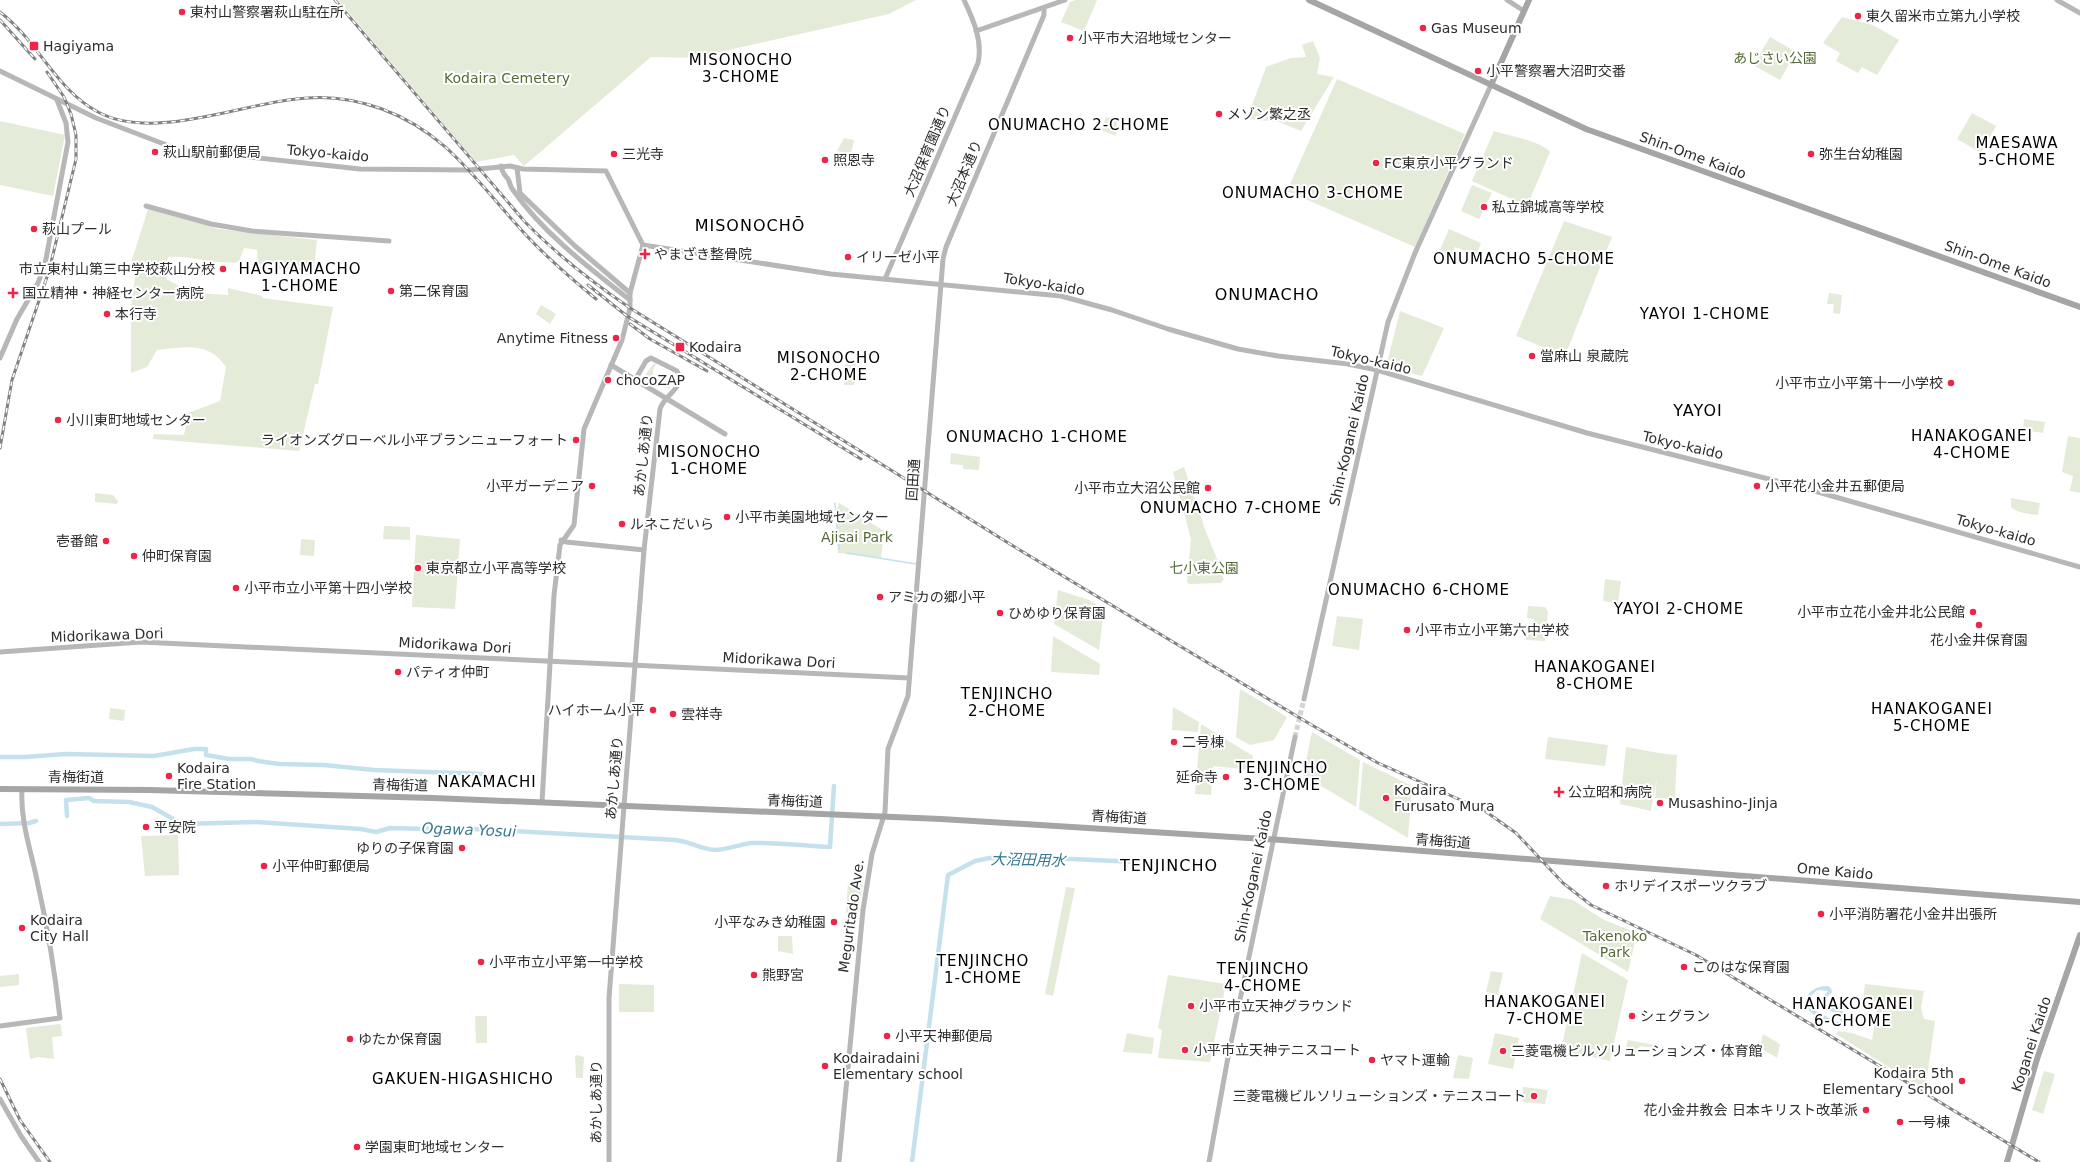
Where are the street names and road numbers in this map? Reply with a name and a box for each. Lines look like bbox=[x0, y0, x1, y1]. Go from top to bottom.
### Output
street label: 大沼保育園通り bbox=[900, 103, 954, 199]
street label: Shin-Ome Kaido bbox=[1637, 128, 1749, 182]
street label: 大沼本通り bbox=[943, 138, 985, 208]
street label: Tokyo-kaido bbox=[285, 141, 370, 165]
street label: Shin-Ome Kaido bbox=[1942, 237, 2054, 291]
street label: Tokyo-kaido bbox=[1001, 270, 1086, 298]
street label: Tokyo-kaido bbox=[1328, 343, 1413, 377]
street label: Shin-Koganei Kaido bbox=[1326, 373, 1372, 507]
street label: あかしあ通り bbox=[631, 412, 655, 498]
street label: Tokyo-kaido bbox=[1640, 428, 1725, 462]
street label: 回田通 bbox=[904, 458, 922, 502]
street label: Tokyo-kaido bbox=[1953, 511, 2038, 549]
street label: Midorikawa Dori bbox=[50, 625, 164, 645]
street label: Midorikawa Dori bbox=[398, 634, 512, 656]
street label: Midorikawa Dori bbox=[722, 649, 836, 671]
street label: あかしあ通り bbox=[602, 735, 626, 821]
street label: 青梅街道 bbox=[48, 769, 104, 785]
street label: 青梅街道 bbox=[372, 777, 428, 793]
street label: 青梅街道 bbox=[767, 792, 823, 810]
street label: 青梅街道 bbox=[1091, 808, 1147, 826]
street label: Shin-Koganei Kaido bbox=[1231, 808, 1275, 944]
street label: 青梅街道 bbox=[1415, 831, 1471, 851]
street label: Meguritado Ave. bbox=[835, 858, 867, 974]
street label: Ome Kaido bbox=[1796, 860, 1874, 882]
street label: Koganei Kaido bbox=[2008, 994, 2054, 1094]
street label: あかしあ通り bbox=[588, 1060, 604, 1144]

